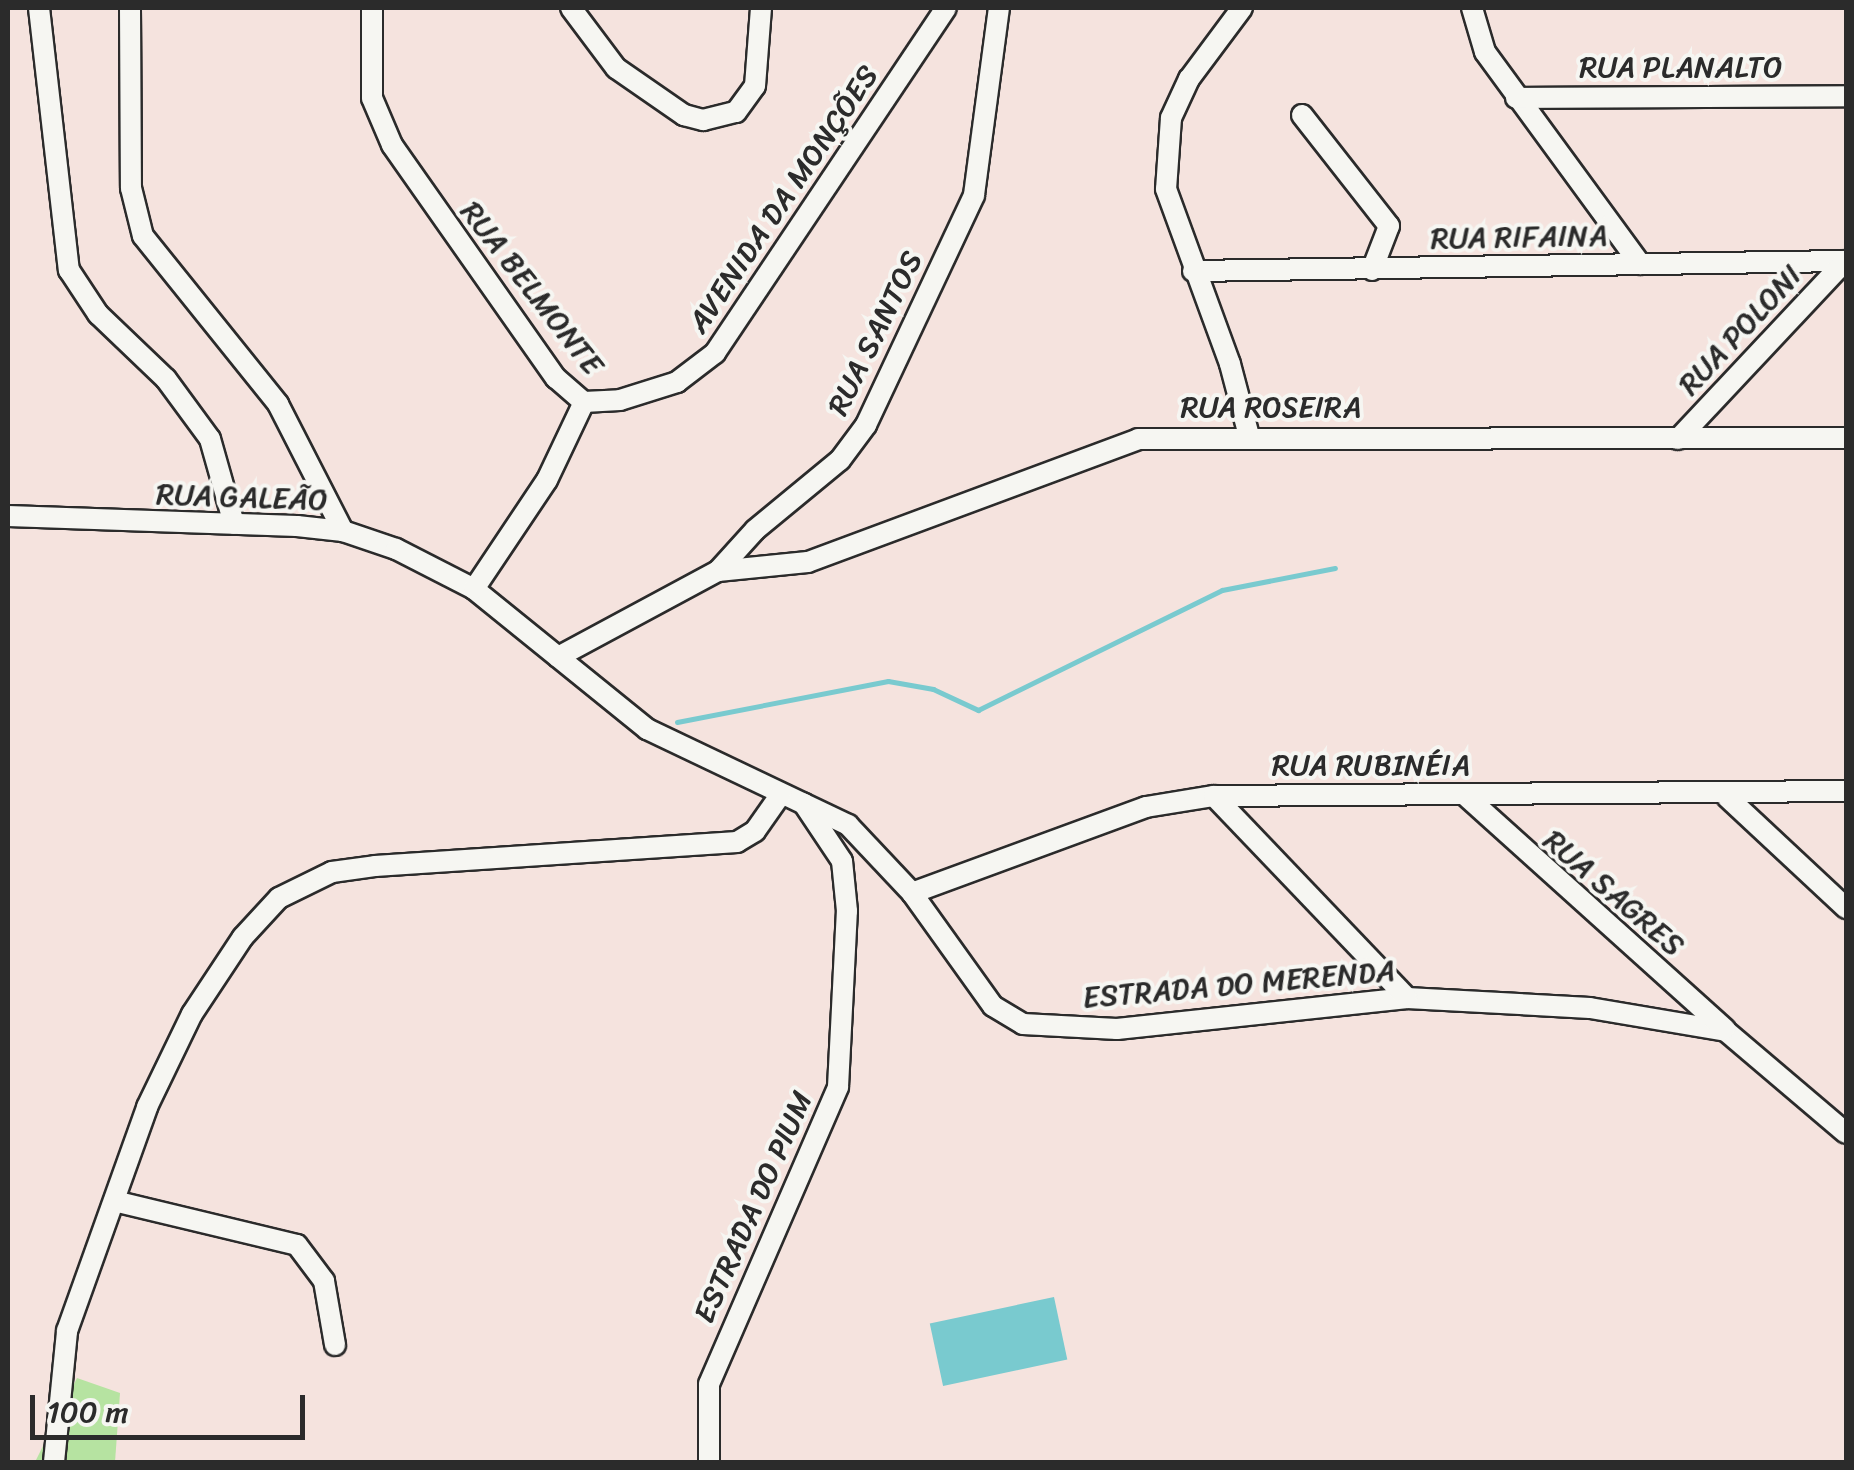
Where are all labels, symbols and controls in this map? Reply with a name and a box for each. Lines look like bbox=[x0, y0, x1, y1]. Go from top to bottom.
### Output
street label: RUA PLANALTO bbox=[1579, 49, 1783, 85]
street label: AVENIDA DA MONÇÕES bbox=[681, 60, 885, 338]
street label: RUA BELMONTE bbox=[454, 195, 610, 381]
street label: RUA RIFAINA bbox=[1429, 217, 1609, 257]
street label: RUA SANTOS bbox=[820, 246, 930, 420]
street label: RUA POLONI bbox=[1671, 257, 1809, 403]
street label: RUA ROSEIRA bbox=[1179, 389, 1363, 425]
street label: RUA GALEÃO bbox=[155, 476, 329, 518]
street label: RUA RUBINÉIA bbox=[1272, 747, 1470, 783]
street label: RUA SAGRES bbox=[1536, 822, 1692, 964]
street label: ESTRADA DO MERENDA bbox=[1081, 952, 1397, 1016]
street label: ESTRADA DO PIUM bbox=[685, 1083, 821, 1331]
scale bar bbox=[35, 1375, 310, 1437]
text: 100 m bbox=[47, 1385, 129, 1439]

